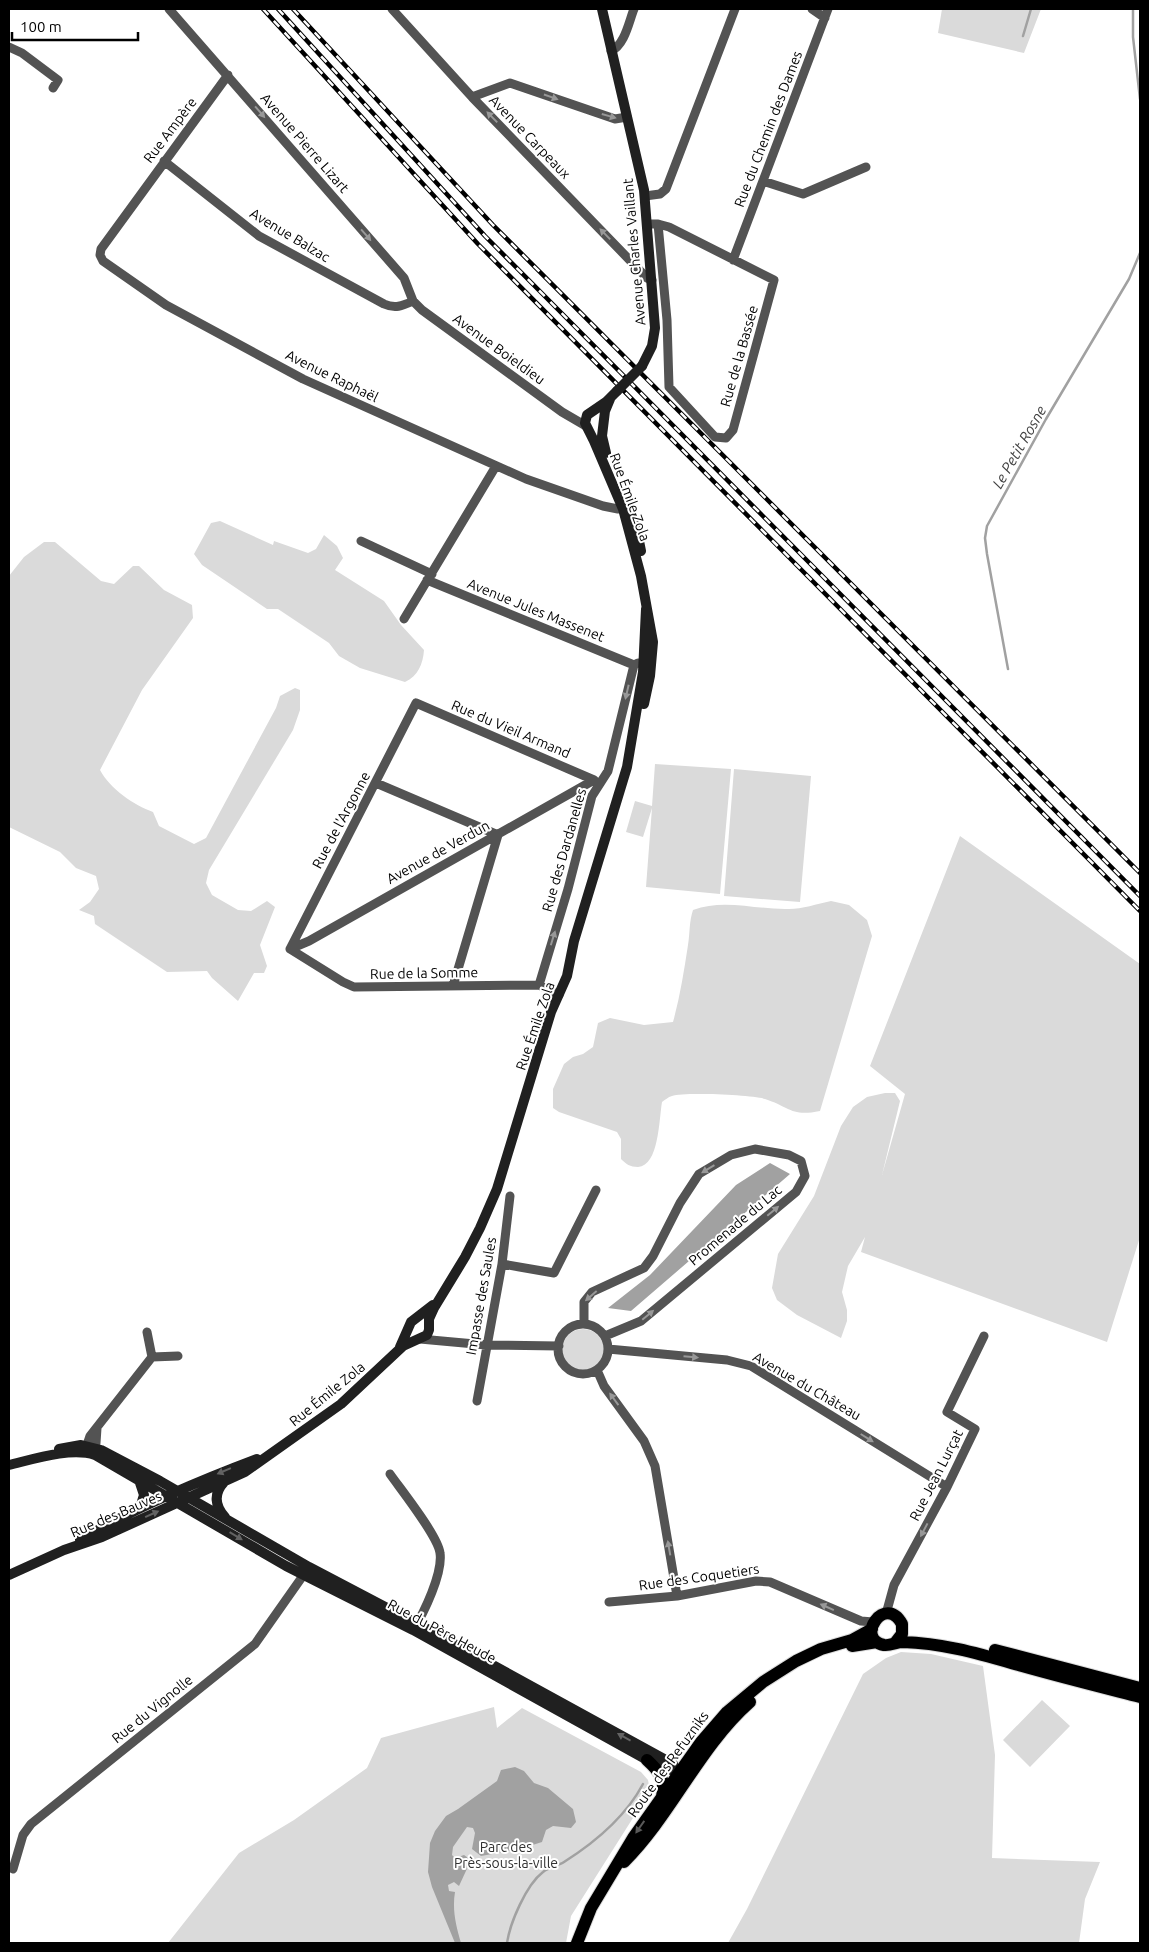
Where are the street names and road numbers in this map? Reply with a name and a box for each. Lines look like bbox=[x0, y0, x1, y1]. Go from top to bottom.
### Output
street label: Rue du Chemin des Dames bbox=[731, 49, 805, 209]
street label: Avenue Pierre Lizart bbox=[258, 90, 353, 196]
street label: Avenue Carpeaux bbox=[486, 92, 574, 182]
street label: Rue Ampère bbox=[140, 94, 200, 166]
street label: Avenue Charles Vaillant bbox=[620, 177, 648, 326]
street label: Avenue Balzac bbox=[247, 205, 333, 265]
street label: Rue de la Bassée bbox=[717, 304, 761, 408]
street label: Avenue Boieldieu bbox=[450, 310, 548, 388]
street label: Avenue Raphaël bbox=[283, 347, 381, 405]
street label: Rue Émile Zola bbox=[607, 450, 654, 543]
street label: Avenue Jules Massenet bbox=[465, 575, 607, 645]
street label: Rue du Vieil Armand bbox=[449, 697, 573, 761]
street label: Rue de l'Argonne bbox=[309, 769, 373, 871]
street label: Rue des Dardanelles bbox=[539, 787, 589, 913]
street label: Avenue de Verdun bbox=[384, 817, 492, 887]
street label: Rue de la Somme bbox=[370, 964, 478, 982]
street label: Rue Émile Zola bbox=[511, 979, 558, 1072]
street label: Promenade du Lac bbox=[685, 1181, 785, 1268]
street label: Impasse des Saules bbox=[463, 1236, 499, 1356]
street label: Avenue du Château bbox=[750, 1349, 864, 1423]
street label: Rue Émile Zola bbox=[285, 1358, 368, 1429]
street label: Rue Jean Lurçat bbox=[906, 1426, 966, 1523]
street label: Rue des Bauves bbox=[68, 1488, 164, 1540]
street label: Rue des Coquetiers bbox=[638, 1561, 760, 1593]
street label: Rue du Père Heude bbox=[385, 1596, 499, 1666]
street label: Rue du Vignolle bbox=[108, 1672, 196, 1746]
street label: Route des Refuzniks bbox=[624, 1708, 712, 1820]

